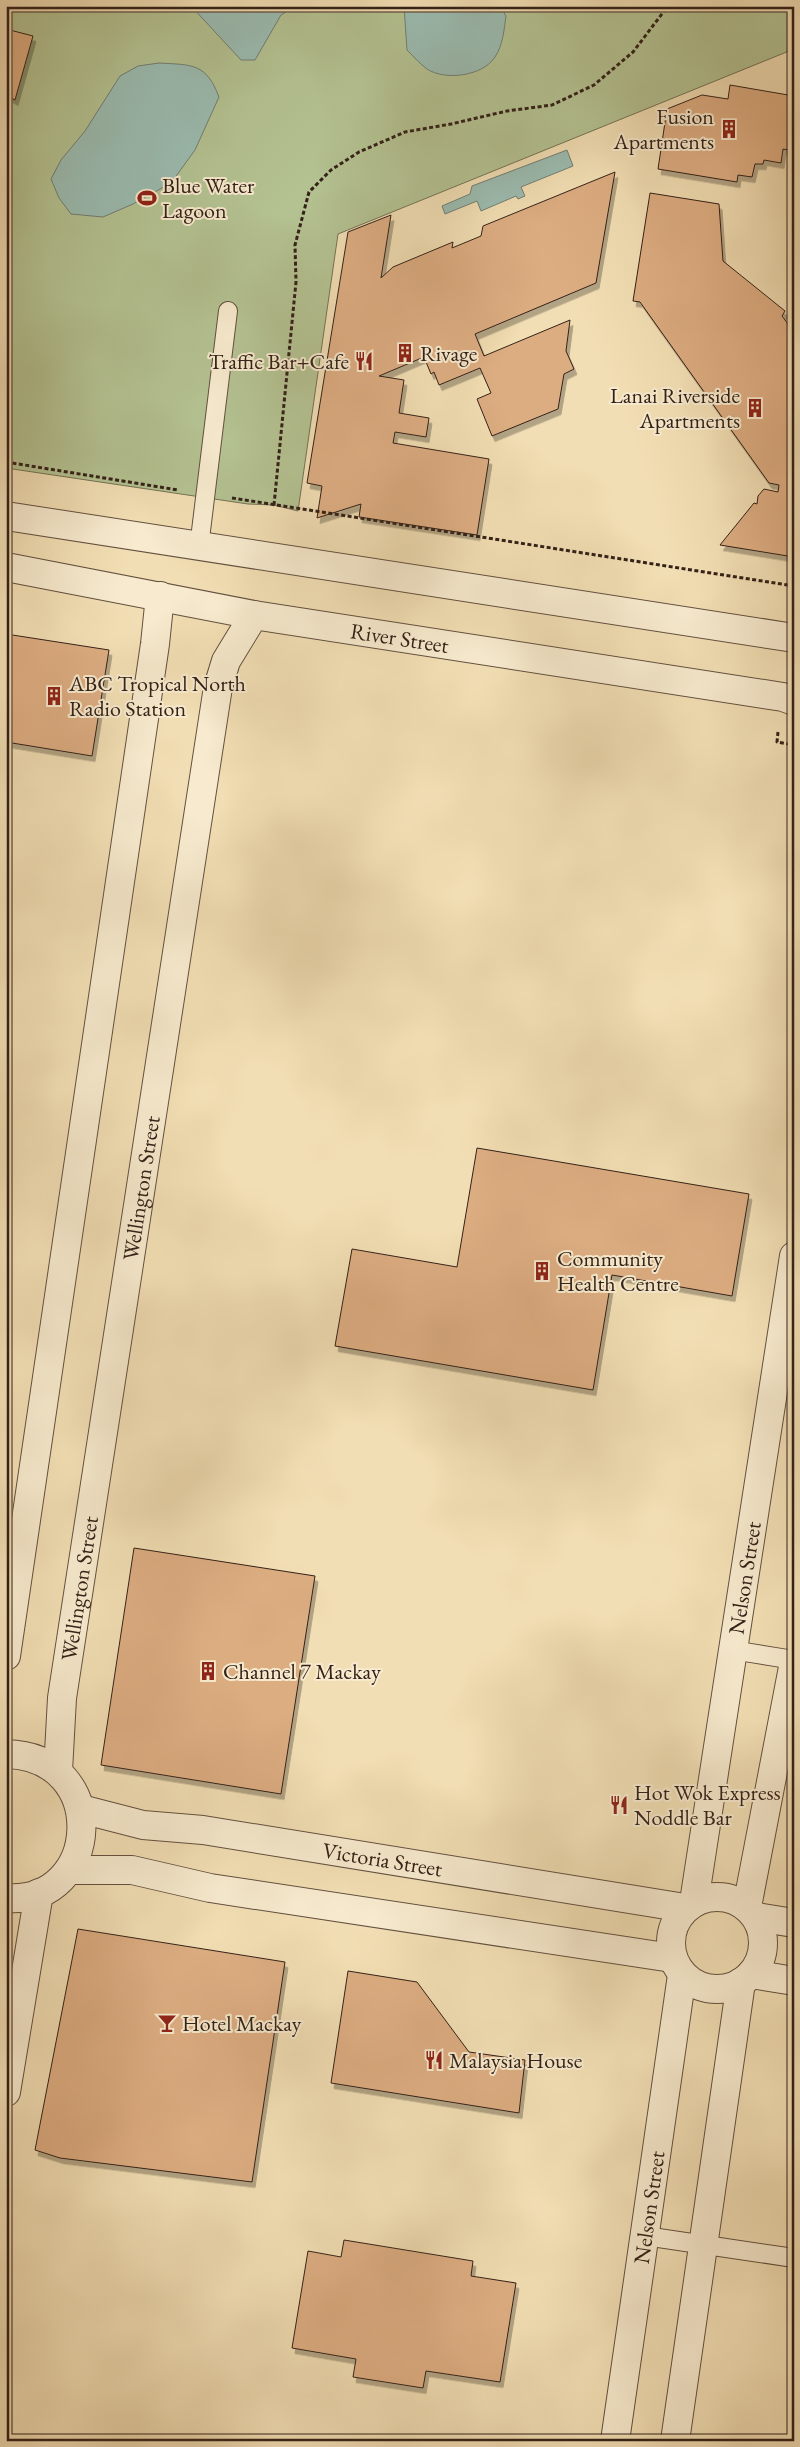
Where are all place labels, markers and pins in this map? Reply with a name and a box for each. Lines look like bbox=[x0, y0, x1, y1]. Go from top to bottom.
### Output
place label: Fusion Apartments bbox=[612, 102, 714, 156]
building icon: Fusion Apartments bbox=[718, 118, 740, 140]
place label: Blue Water Lagoon bbox=[162, 171, 255, 225]
sports icon: Blue Water Lagoon bbox=[136, 187, 158, 209]
place label: Rivage bbox=[420, 339, 478, 368]
building icon: Rivage bbox=[394, 342, 416, 364]
place label: Traffic Bar+Cafe bbox=[208, 347, 349, 376]
restaurant icon: Traffic Bar+Cafe bbox=[353, 350, 375, 372]
place label: Lanai Riverside Apartments bbox=[610, 381, 740, 435]
building icon: Lanai Riverside Apartments bbox=[744, 397, 766, 419]
place label: ABC Tropical North Radio Station bbox=[68, 669, 246, 723]
building icon: ABC Tropical North Radio Station bbox=[43, 685, 65, 707]
place label: Community Health Centre bbox=[557, 1244, 679, 1298]
building icon: Community Health Centre bbox=[531, 1260, 553, 1282]
place label: Channel 7 Mackay bbox=[223, 1657, 381, 1686]
building icon: Channel 7 Mackay bbox=[197, 1660, 219, 1682]
place label: Hot Wok Express Noddle Bar bbox=[634, 1778, 781, 1832]
restaurant icon: Hot Wok Express Noddle Bar bbox=[608, 1794, 630, 1816]
place label: Hotel Mackay bbox=[182, 2009, 302, 2038]
bar icon: Hotel Mackay bbox=[156, 2012, 178, 2034]
place label: Malaysia House bbox=[449, 2046, 583, 2075]
restaurant icon: Malaysia House bbox=[423, 2049, 445, 2071]

